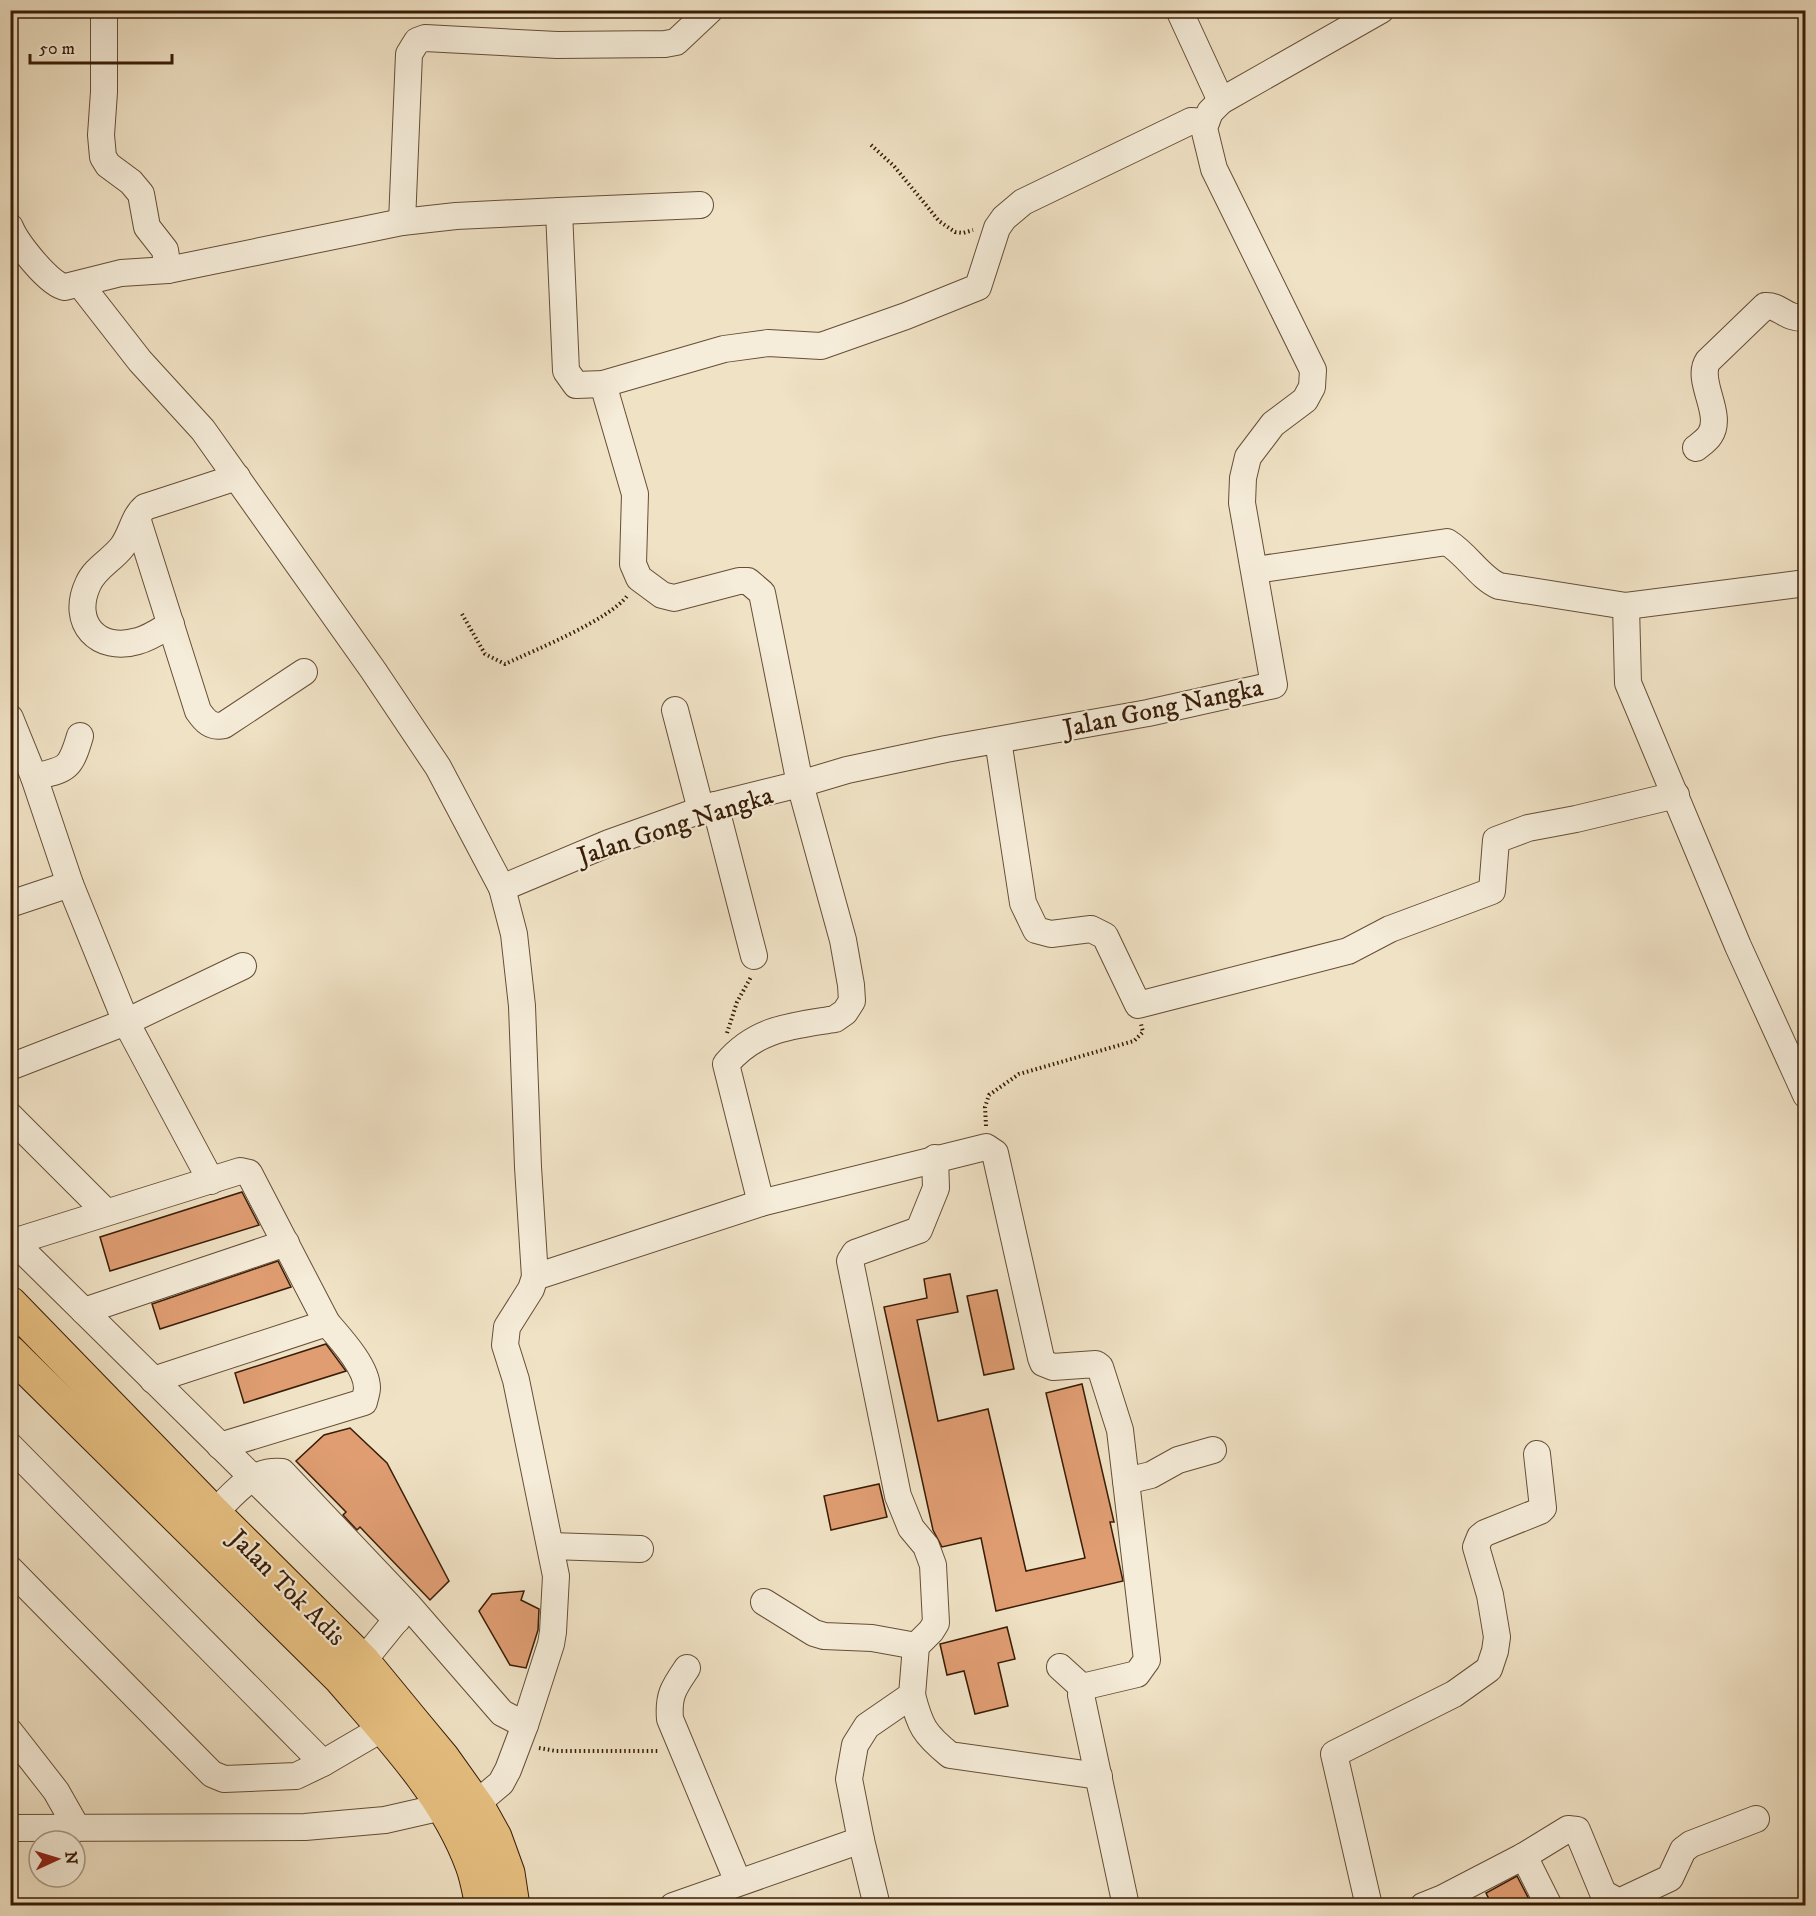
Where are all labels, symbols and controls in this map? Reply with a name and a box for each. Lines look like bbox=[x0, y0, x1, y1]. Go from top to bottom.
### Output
scale bar bbox=[30, 27, 172, 65]
text: 50 m bbox=[39, 38, 75, 60]
street label: Jalan Gong Nangka bbox=[1058, 671, 1266, 746]
street label: Jalan Gong Nangka bbox=[572, 779, 777, 874]
street label: Jalan Tok Adis bbox=[220, 1521, 352, 1653]
north arrow bbox=[27, 1829, 87, 1889]
text: N bbox=[61, 1851, 81, 1865]

